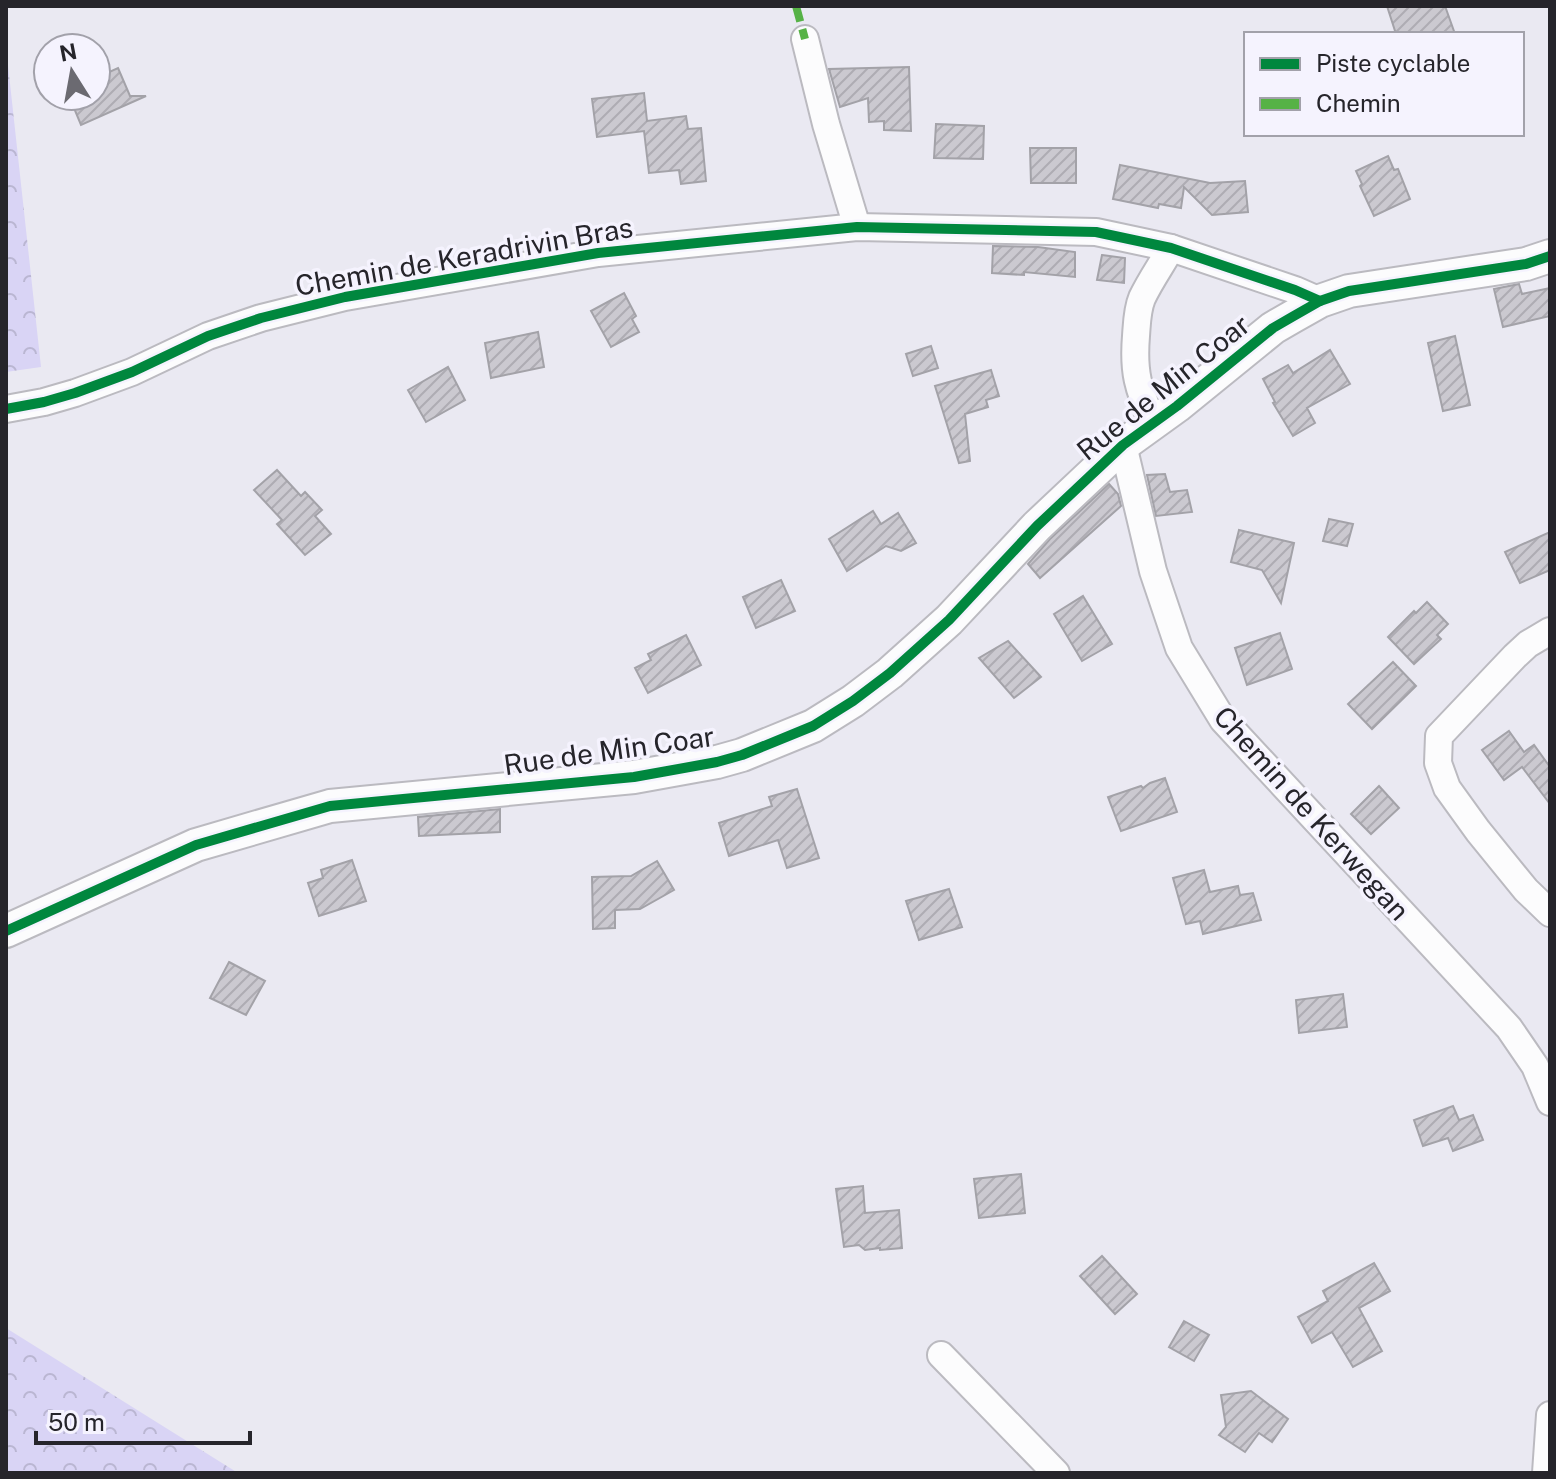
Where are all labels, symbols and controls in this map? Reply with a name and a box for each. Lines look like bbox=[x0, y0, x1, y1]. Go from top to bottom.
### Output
north arrow bbox=[32, 32, 112, 112]
legend bbox=[1244, 32, 1524, 136]
text: N bbox=[57, 38, 79, 67]
text: Piste cyclable bbox=[1316, 49, 1470, 77]
text: Chemin bbox=[1316, 89, 1401, 117]
street label: Chemin de Keradrivin Bras bbox=[293, 210, 635, 302]
street label: Rue de Min Coar bbox=[1070, 307, 1256, 467]
street label: Chemin de Kerwegan bbox=[1207, 699, 1417, 927]
street label: Rue de Min Coar bbox=[502, 719, 716, 781]
scale bar bbox=[36, 1395, 250, 1445]
text: 50 m bbox=[48, 1408, 105, 1436]

